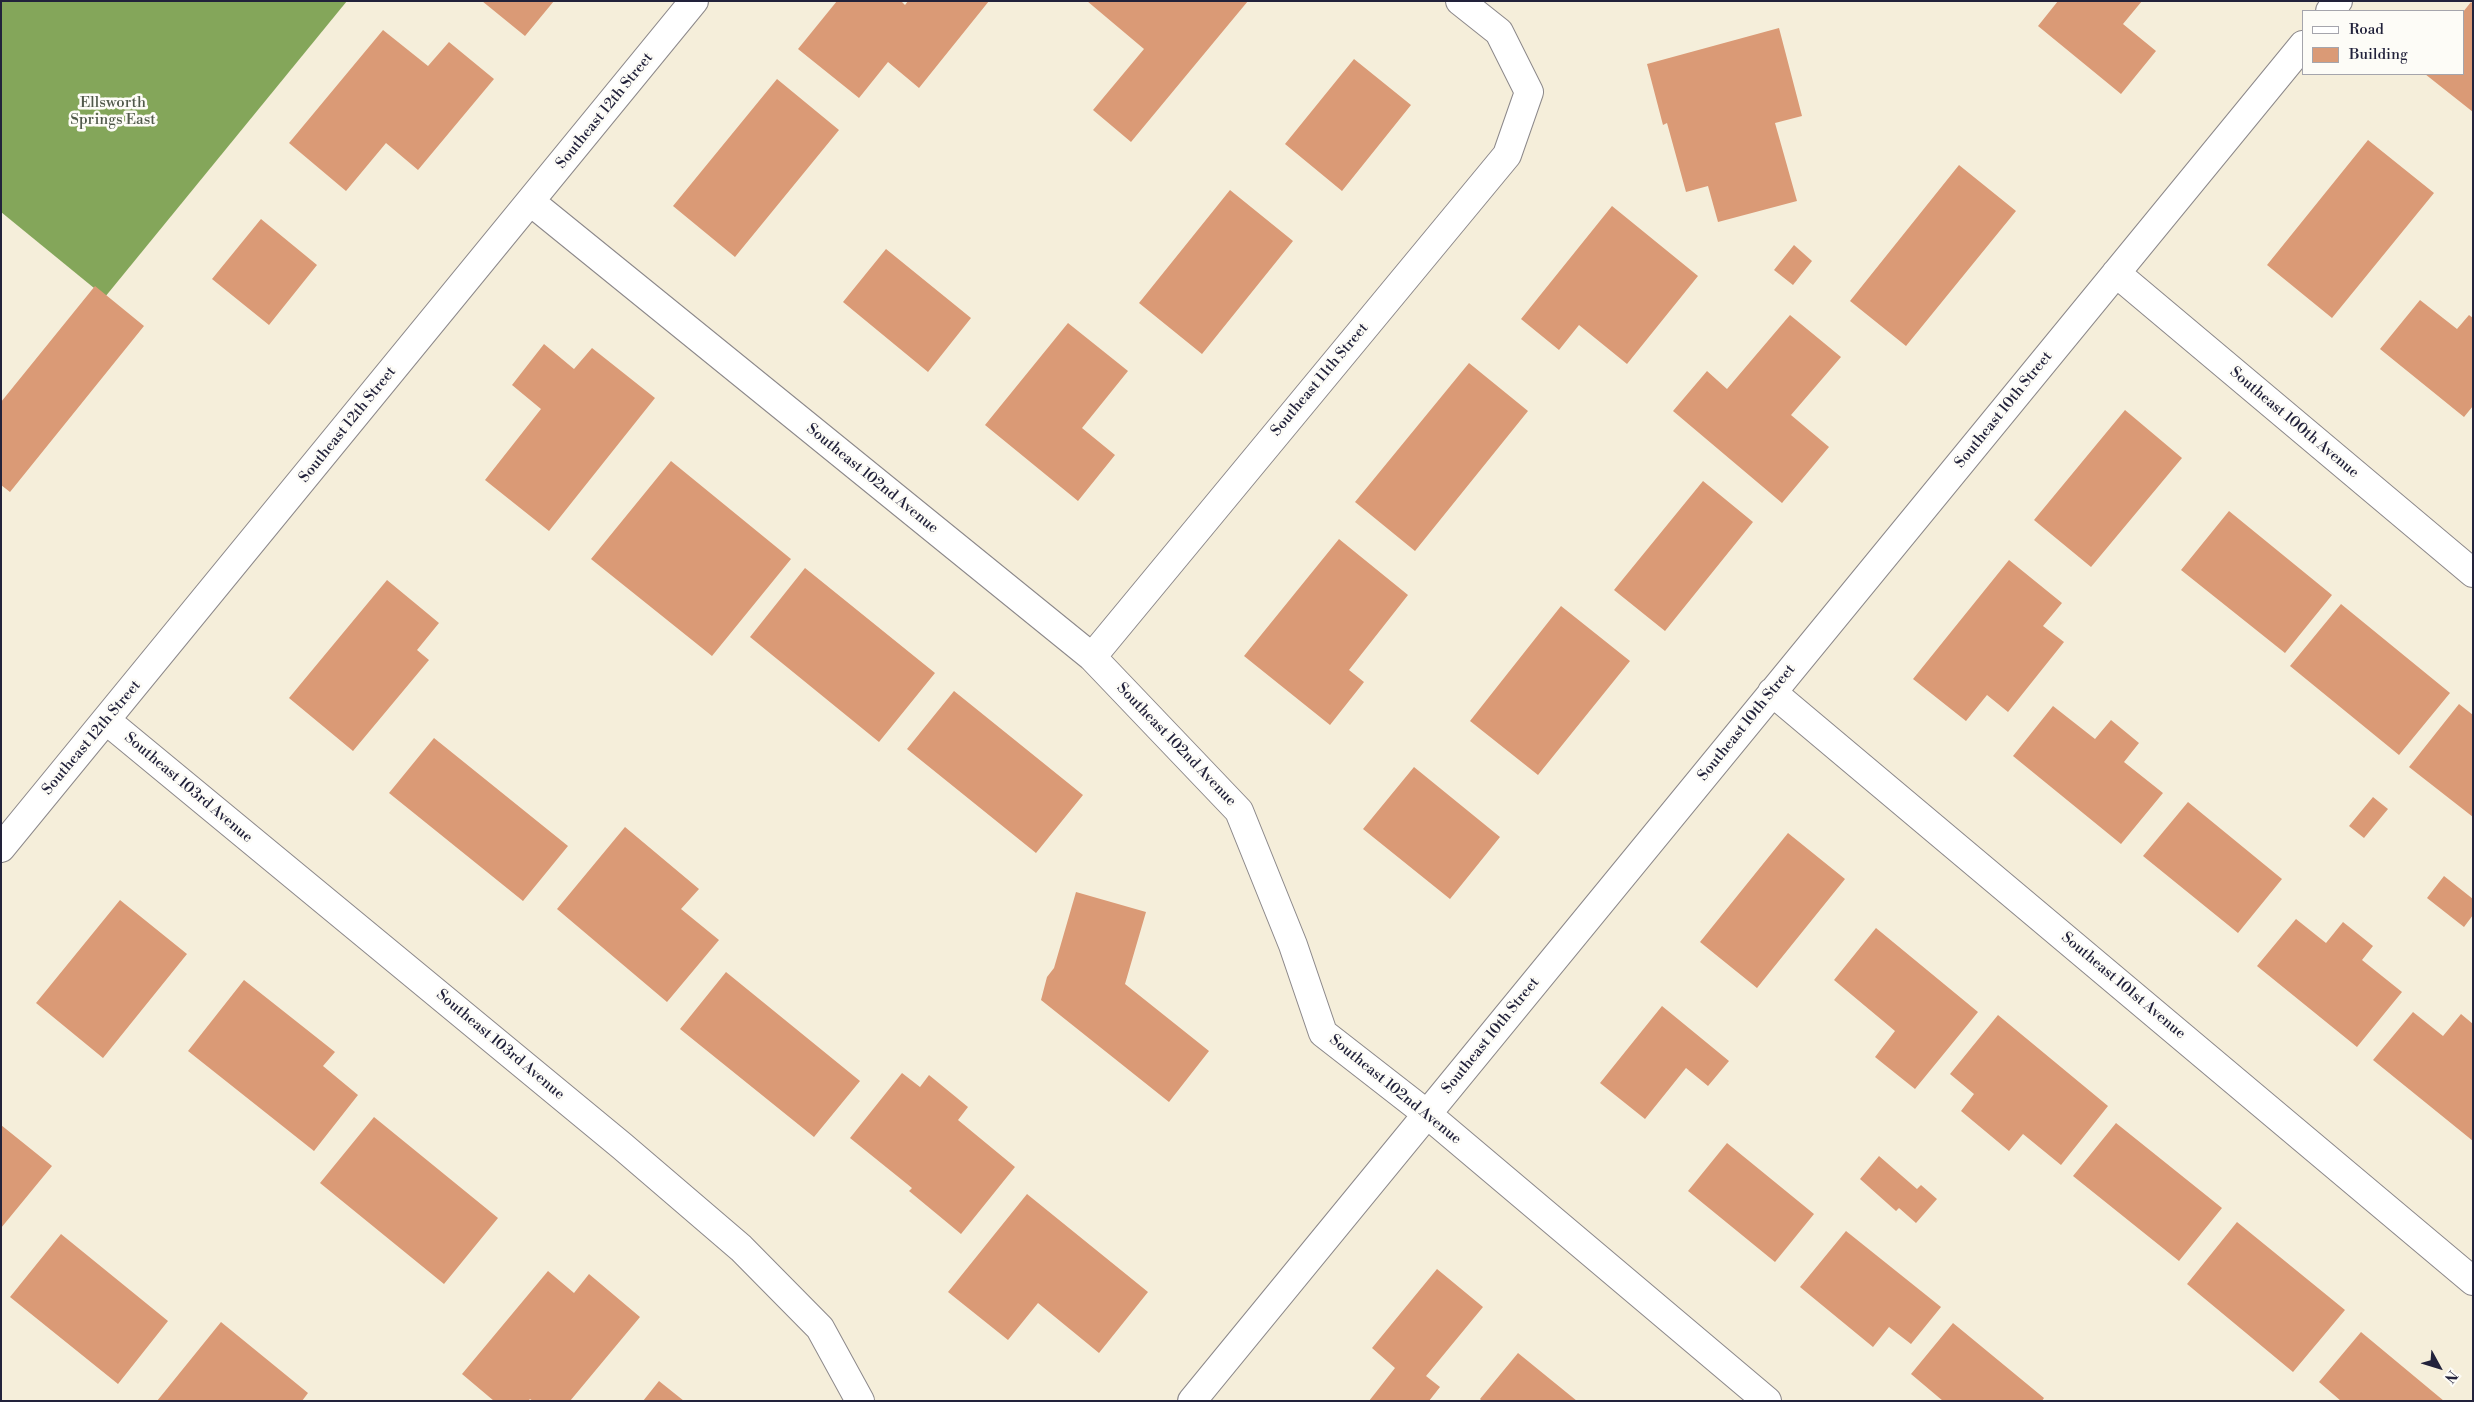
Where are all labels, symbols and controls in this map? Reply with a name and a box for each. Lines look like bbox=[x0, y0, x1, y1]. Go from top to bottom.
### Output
legend bbox=[2302, 10, 2464, 75]
text: Road bbox=[2349, 20, 2384, 39]
text: Building bbox=[2349, 45, 2408, 64]
street label: Southeast 12th Street bbox=[553, 49, 657, 173]
park label: Ellsworth Springs East bbox=[70, 94, 156, 129]
street label: Southeast 11th Street bbox=[1267, 320, 1373, 440]
street label: Southeast 10th Street bbox=[1952, 348, 2056, 472]
street label: Southeast 12th Street bbox=[296, 363, 400, 487]
street label: Southeast 100th Avenue bbox=[2226, 364, 2362, 482]
street label: Southeast 102nd Avenue bbox=[802, 420, 942, 538]
street label: Southeast 10th Street bbox=[1695, 661, 1799, 785]
street label: Southeast 12th Street bbox=[39, 677, 145, 799]
street label: Southeast 102nd Avenue bbox=[1112, 680, 1240, 810]
street label: Southeast 103rd Avenue bbox=[120, 729, 256, 847]
street label: Southeast 101st Avenue bbox=[2057, 929, 2189, 1043]
street label: Southeast 10th Street bbox=[1439, 974, 1543, 1098]
street label: Southeast 103rd Avenue bbox=[432, 986, 568, 1104]
street label: Southeast 102nd Avenue bbox=[1325, 1031, 1465, 1149]
north arrow bbox=[2414, 1342, 2464, 1392]
text: N bbox=[2440, 1366, 2461, 1386]

